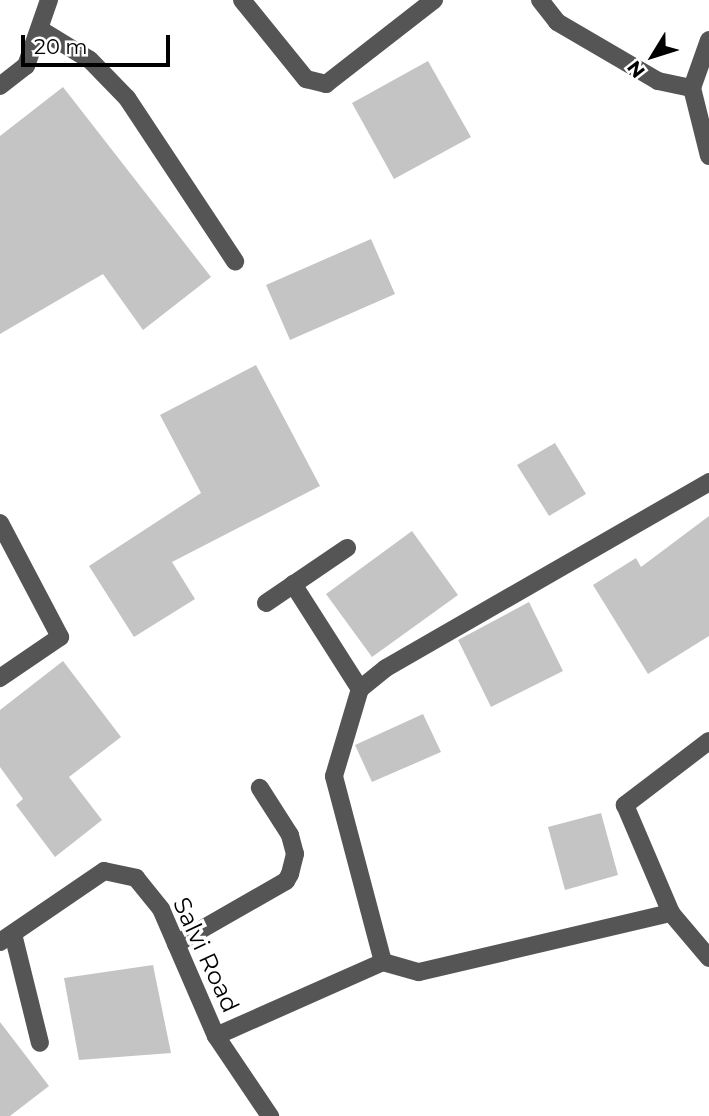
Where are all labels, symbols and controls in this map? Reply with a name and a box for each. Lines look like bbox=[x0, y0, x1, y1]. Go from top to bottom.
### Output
scale bar bbox=[24, 21, 173, 65]
north arrow bbox=[618, 21, 688, 91]
text: 20 m bbox=[34, 34, 88, 59]
text: N bbox=[622, 56, 650, 82]
street label: Salvi Road bbox=[167, 893, 245, 1017]

